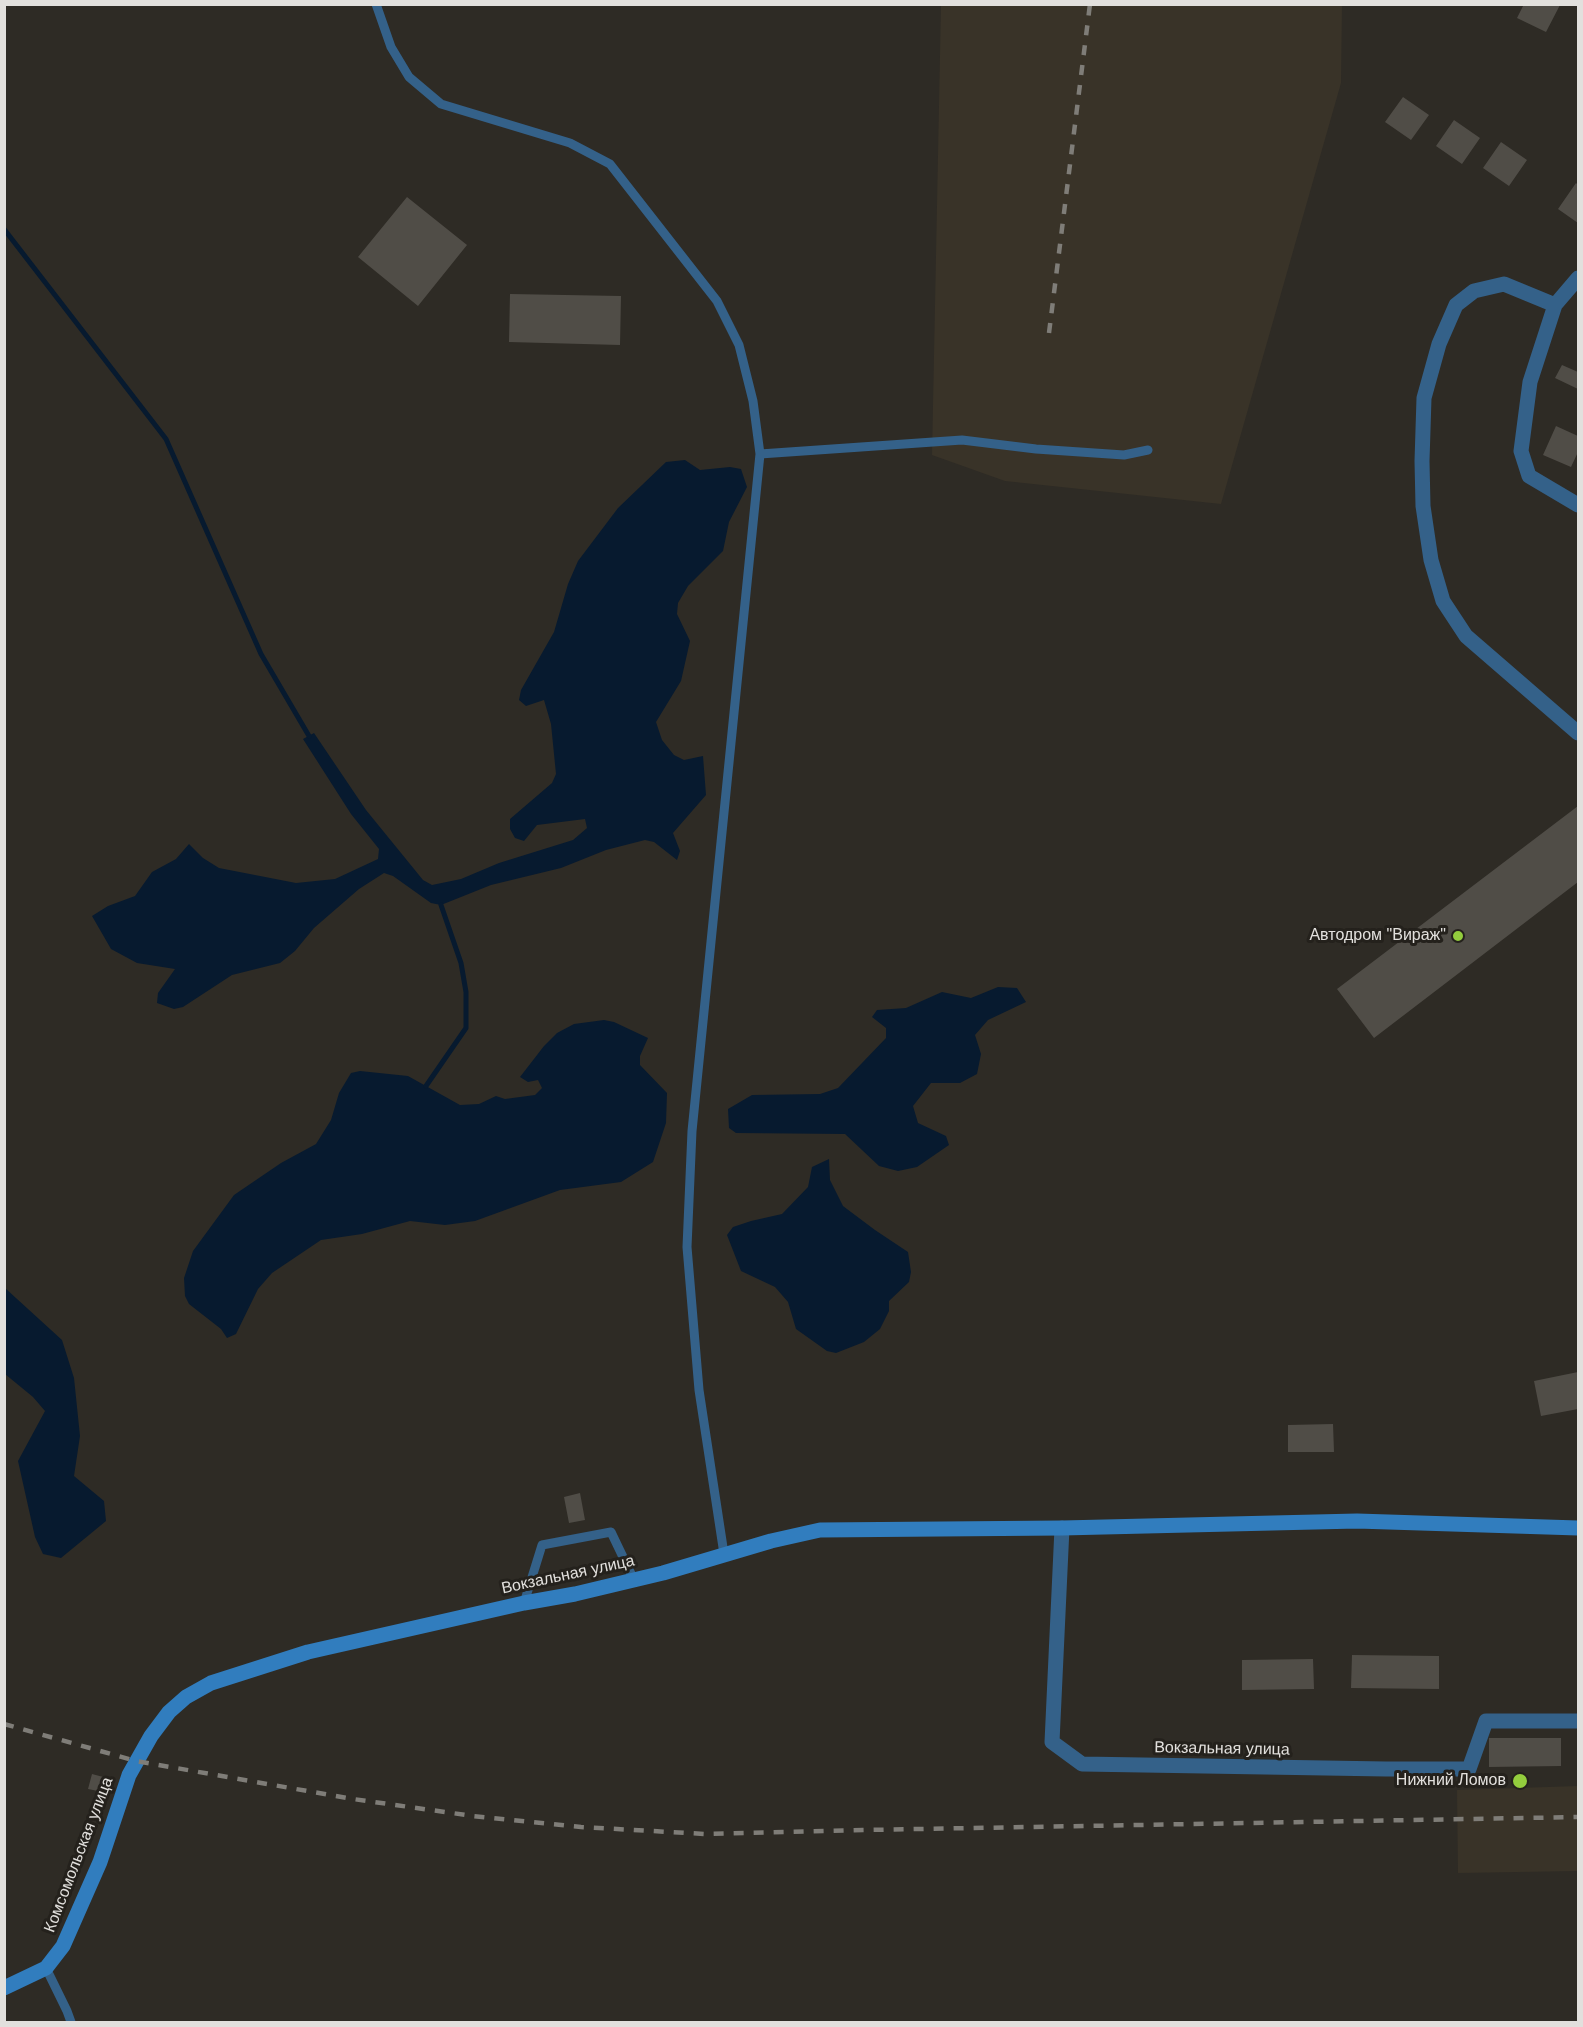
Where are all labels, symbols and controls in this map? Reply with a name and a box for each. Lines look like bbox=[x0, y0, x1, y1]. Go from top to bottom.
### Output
place label: Автодром "Вираж" bbox=[1309, 926, 1446, 946]
marker: Автодром "Вираж" bbox=[1451, 929, 1465, 943]
street label: Вокзальная улица bbox=[500, 1552, 636, 1598]
street label: Вокзальная улица bbox=[1154, 1738, 1290, 1760]
place label: Нижний Ломов bbox=[1396, 1771, 1506, 1791]
marker: Нижний Ломов bbox=[1511, 1772, 1529, 1790]
street label: Комсомольская улица bbox=[40, 1775, 118, 1935]

